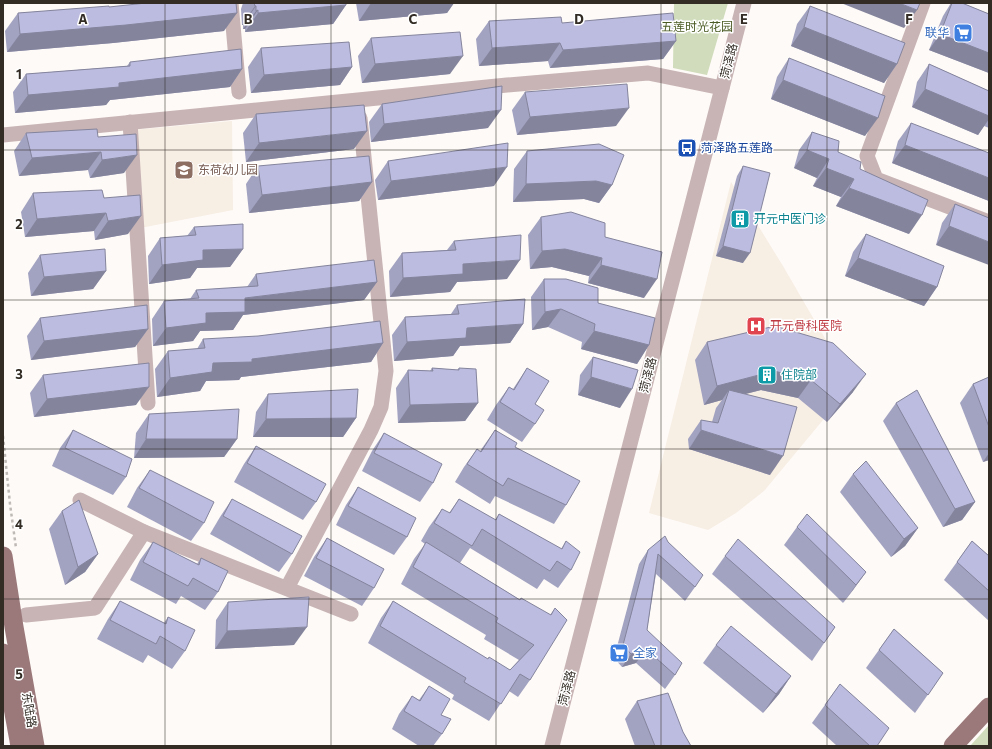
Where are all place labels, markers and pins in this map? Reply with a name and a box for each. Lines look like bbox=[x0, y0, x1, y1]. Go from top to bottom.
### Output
supermarket icon: 联华 bbox=[952, 22, 974, 44]
place label: 联华 bbox=[925, 25, 949, 39]
bus stop icon: 菏泽路五莲路 bbox=[676, 137, 698, 159]
place label: 菏泽路五莲路 bbox=[701, 140, 773, 154]
school or university icon: 东荷幼儿园 bbox=[173, 159, 195, 181]
place label: 东荷幼儿园 bbox=[198, 162, 258, 176]
building icon: 开元中医门诊 bbox=[729, 208, 751, 230]
place label: 开元中医门诊 bbox=[754, 211, 826, 225]
hospital icon: 开元骨科医院 bbox=[745, 315, 767, 337]
place label: 开元骨科医院 bbox=[770, 318, 842, 332]
building icon: 住院部 bbox=[756, 364, 778, 386]
place label: 住院部 bbox=[781, 367, 817, 381]
supermarket icon: 全家 bbox=[608, 642, 630, 664]
place label: 全家 bbox=[633, 645, 657, 659]

